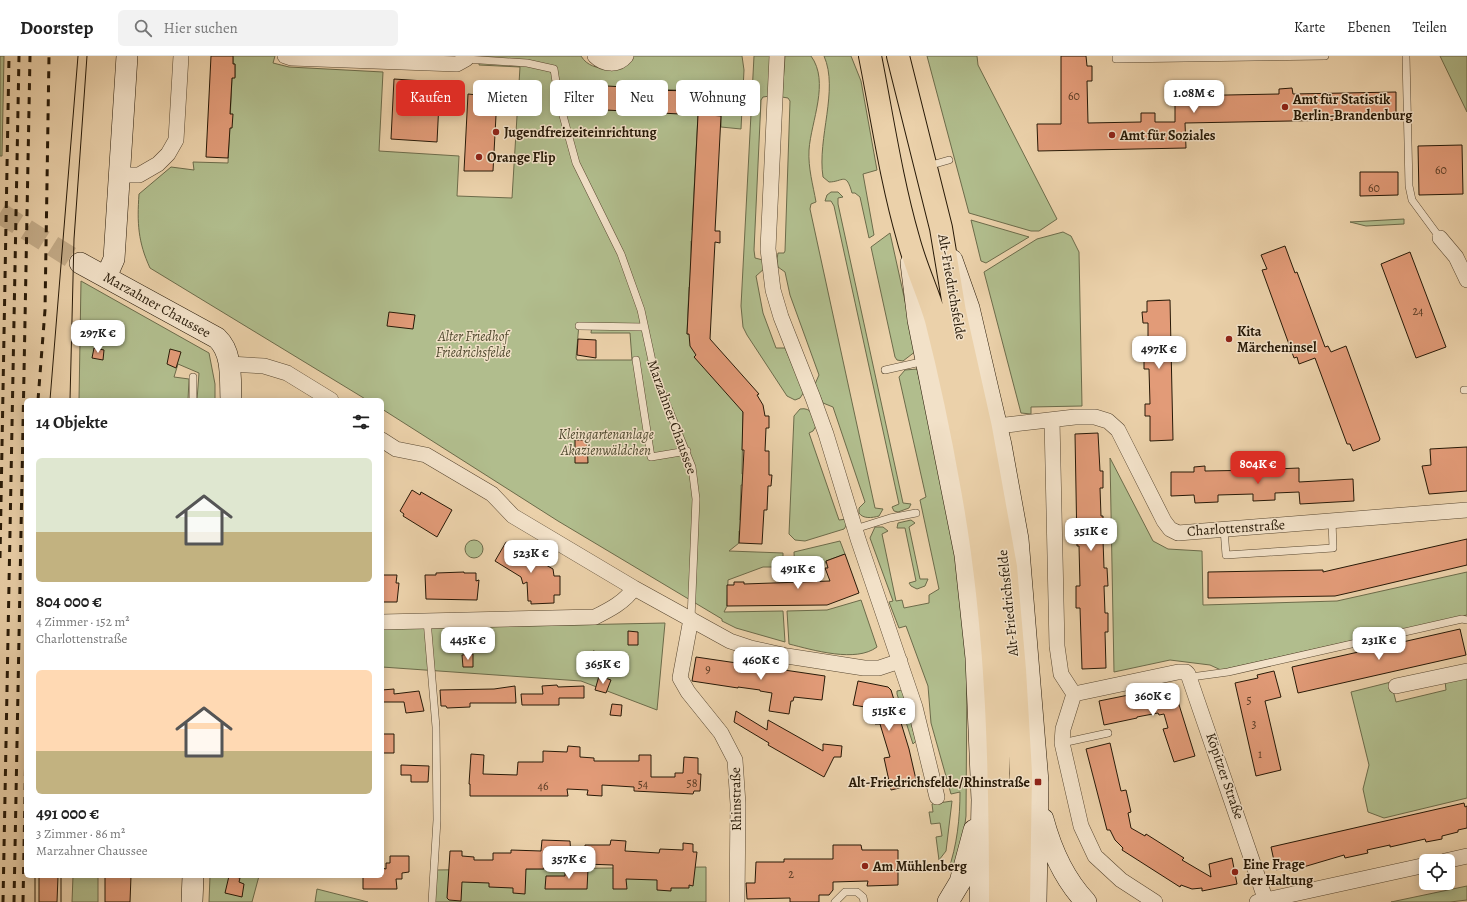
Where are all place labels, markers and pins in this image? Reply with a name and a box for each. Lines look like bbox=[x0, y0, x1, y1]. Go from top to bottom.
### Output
pin: 1.08M € bbox=[1157, 80, 1231, 114]
place label: Amt für Statistik Berlin-Brandenburg bbox=[1292, 90, 1413, 125]
marker: Amt für Statistik Berlin-Brandenburg bbox=[1280, 102, 1290, 112]
place label: Jugendfreizeiteinrichtung bbox=[504, 123, 657, 142]
place label: Amt für Soziales bbox=[1119, 126, 1216, 145]
marker: Jugendfreizeiteinrichtung bbox=[491, 127, 501, 137]
marker: Amt für Soziales bbox=[1107, 130, 1117, 140]
place label: Orange Flip bbox=[487, 148, 556, 167]
marker: Orange Flip bbox=[474, 152, 484, 162]
pin: 297K € bbox=[65, 320, 131, 354]
place label: Kita Märcheninsel bbox=[1237, 322, 1317, 357]
marker: Kita Märcheninsel bbox=[1224, 334, 1234, 344]
pin: 497K € bbox=[1126, 336, 1192, 370]
pin: 804K € bbox=[1225, 451, 1291, 485]
pin: 351K € bbox=[1058, 518, 1124, 552]
pin: 523K € bbox=[498, 540, 564, 574]
pin: 491K € bbox=[765, 556, 831, 590]
pin: 445K € bbox=[435, 627, 501, 661]
pin: 231K € bbox=[1346, 627, 1412, 661]
pin: 460K € bbox=[728, 647, 794, 681]
pin: 365K € bbox=[570, 651, 636, 685]
pin: 360K € bbox=[1120, 683, 1186, 717]
pin: 515K € bbox=[856, 698, 922, 732]
place label: Alt-Friedrichsfelde/Rhinstraße bbox=[847, 773, 1031, 792]
marker: Alt-Friedrichsfelde/Rhinstraße bbox=[1033, 777, 1043, 787]
pin: 357K € bbox=[536, 846, 602, 880]
place label: Eine Frage der Haltung bbox=[1243, 855, 1314, 890]
place label: Am Mühlenberg bbox=[872, 857, 968, 876]
marker: Am Mühlenberg bbox=[860, 861, 870, 871]
marker: Eine Frage der Haltung bbox=[1230, 867, 1240, 877]

